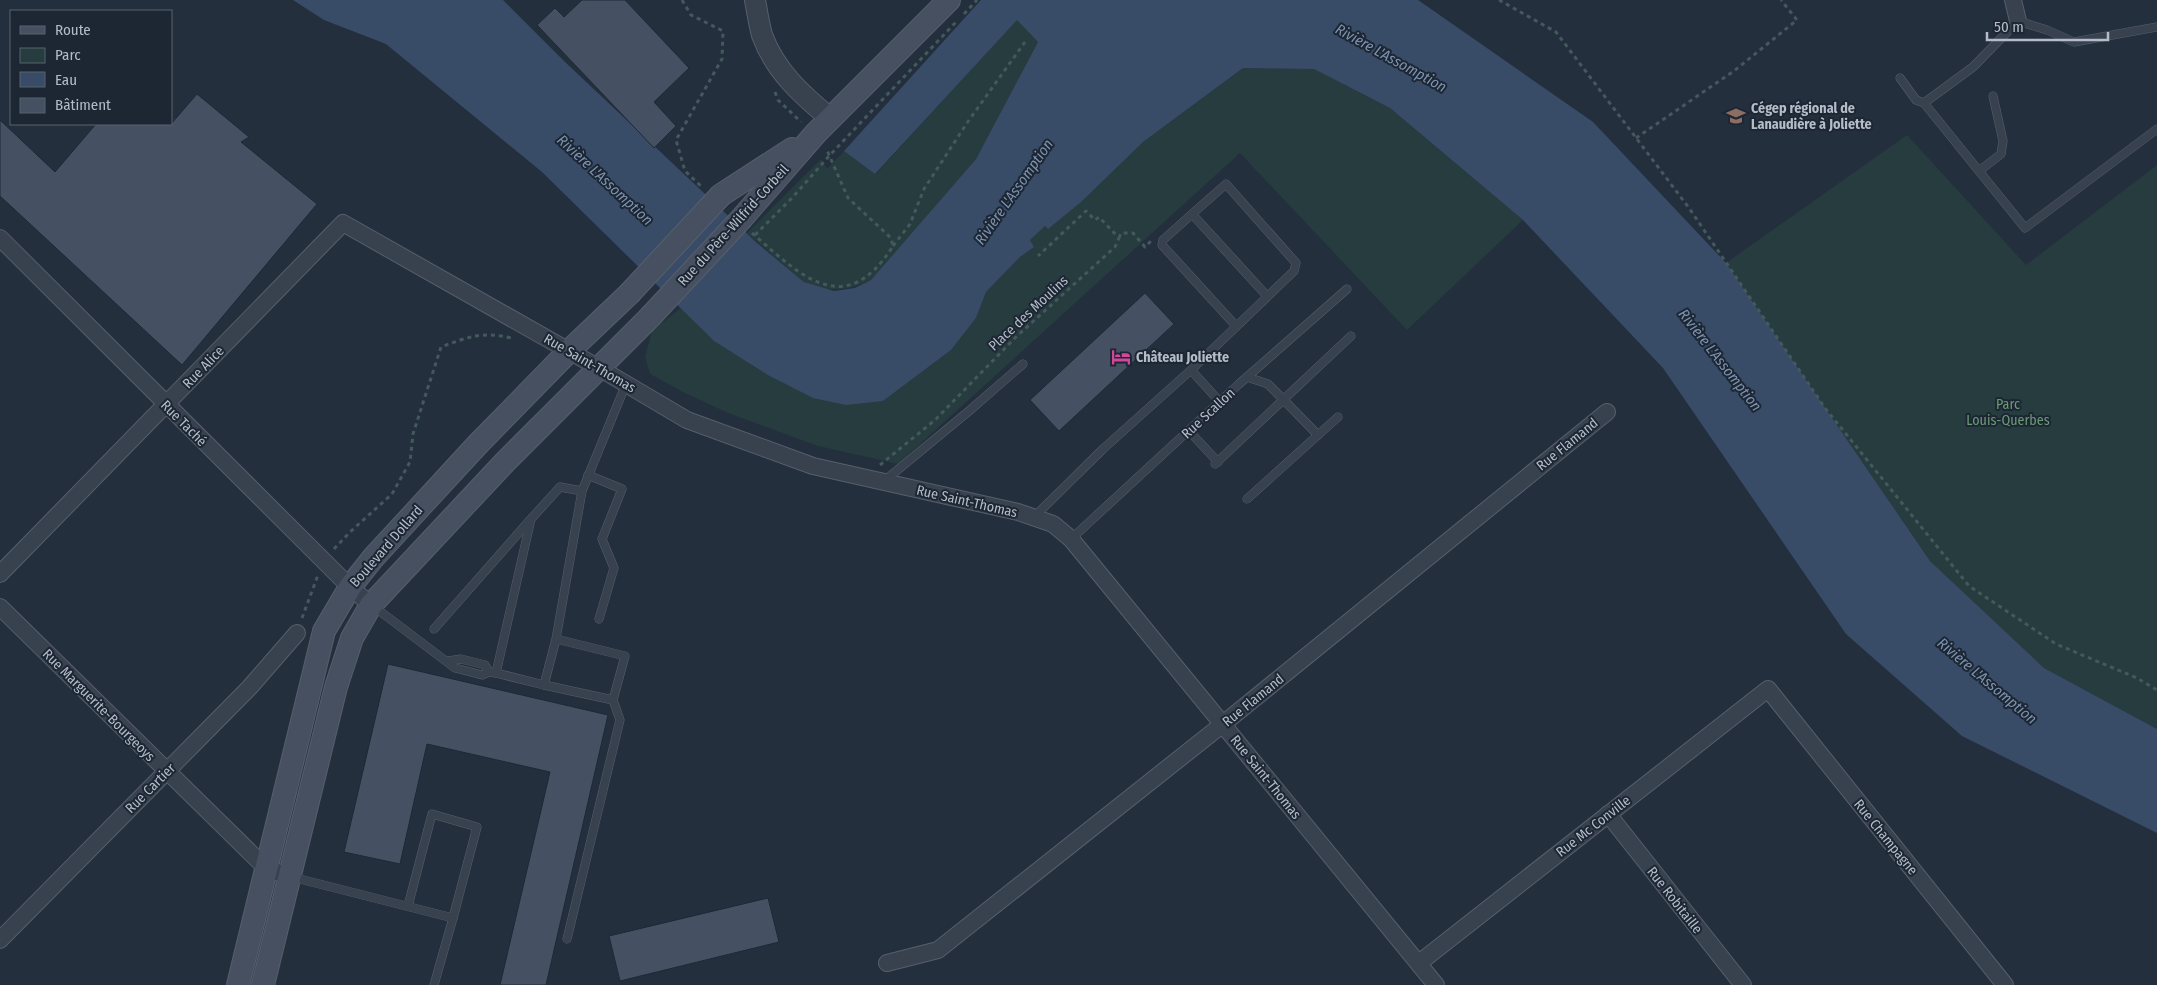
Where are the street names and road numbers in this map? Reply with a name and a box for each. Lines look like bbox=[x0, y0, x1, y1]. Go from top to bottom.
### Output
street label: Rue du Père-Wilfrid-Corbeil bbox=[674, 161, 793, 290]
street label: Place des Moulins bbox=[985, 272, 1072, 355]
street label: Rue Saint-Thomas bbox=[541, 330, 639, 397]
street label: Rue Alice bbox=[179, 343, 228, 392]
street label: Rue Scallon bbox=[1178, 384, 1239, 442]
street label: Rue Taché bbox=[157, 397, 210, 450]
street label: Rue Flamand bbox=[1533, 414, 1601, 474]
street label: Rue Saint-Thomas bbox=[915, 482, 1019, 521]
street label: Boulevard Dollard bbox=[346, 502, 426, 591]
street label: Rue Marguerite-Bourgeoys bbox=[39, 646, 158, 765]
street label: Rue Flamand bbox=[1219, 670, 1287, 730]
street label: Rue Saint-Thomas bbox=[1227, 732, 1305, 823]
street label: Rue Cartier bbox=[122, 760, 179, 817]
street label: Rue Mc Conville bbox=[1553, 792, 1634, 861]
street label: Rue Champagne bbox=[1850, 796, 1921, 878]
street label: Rue Robitaille bbox=[1643, 864, 1706, 937]

